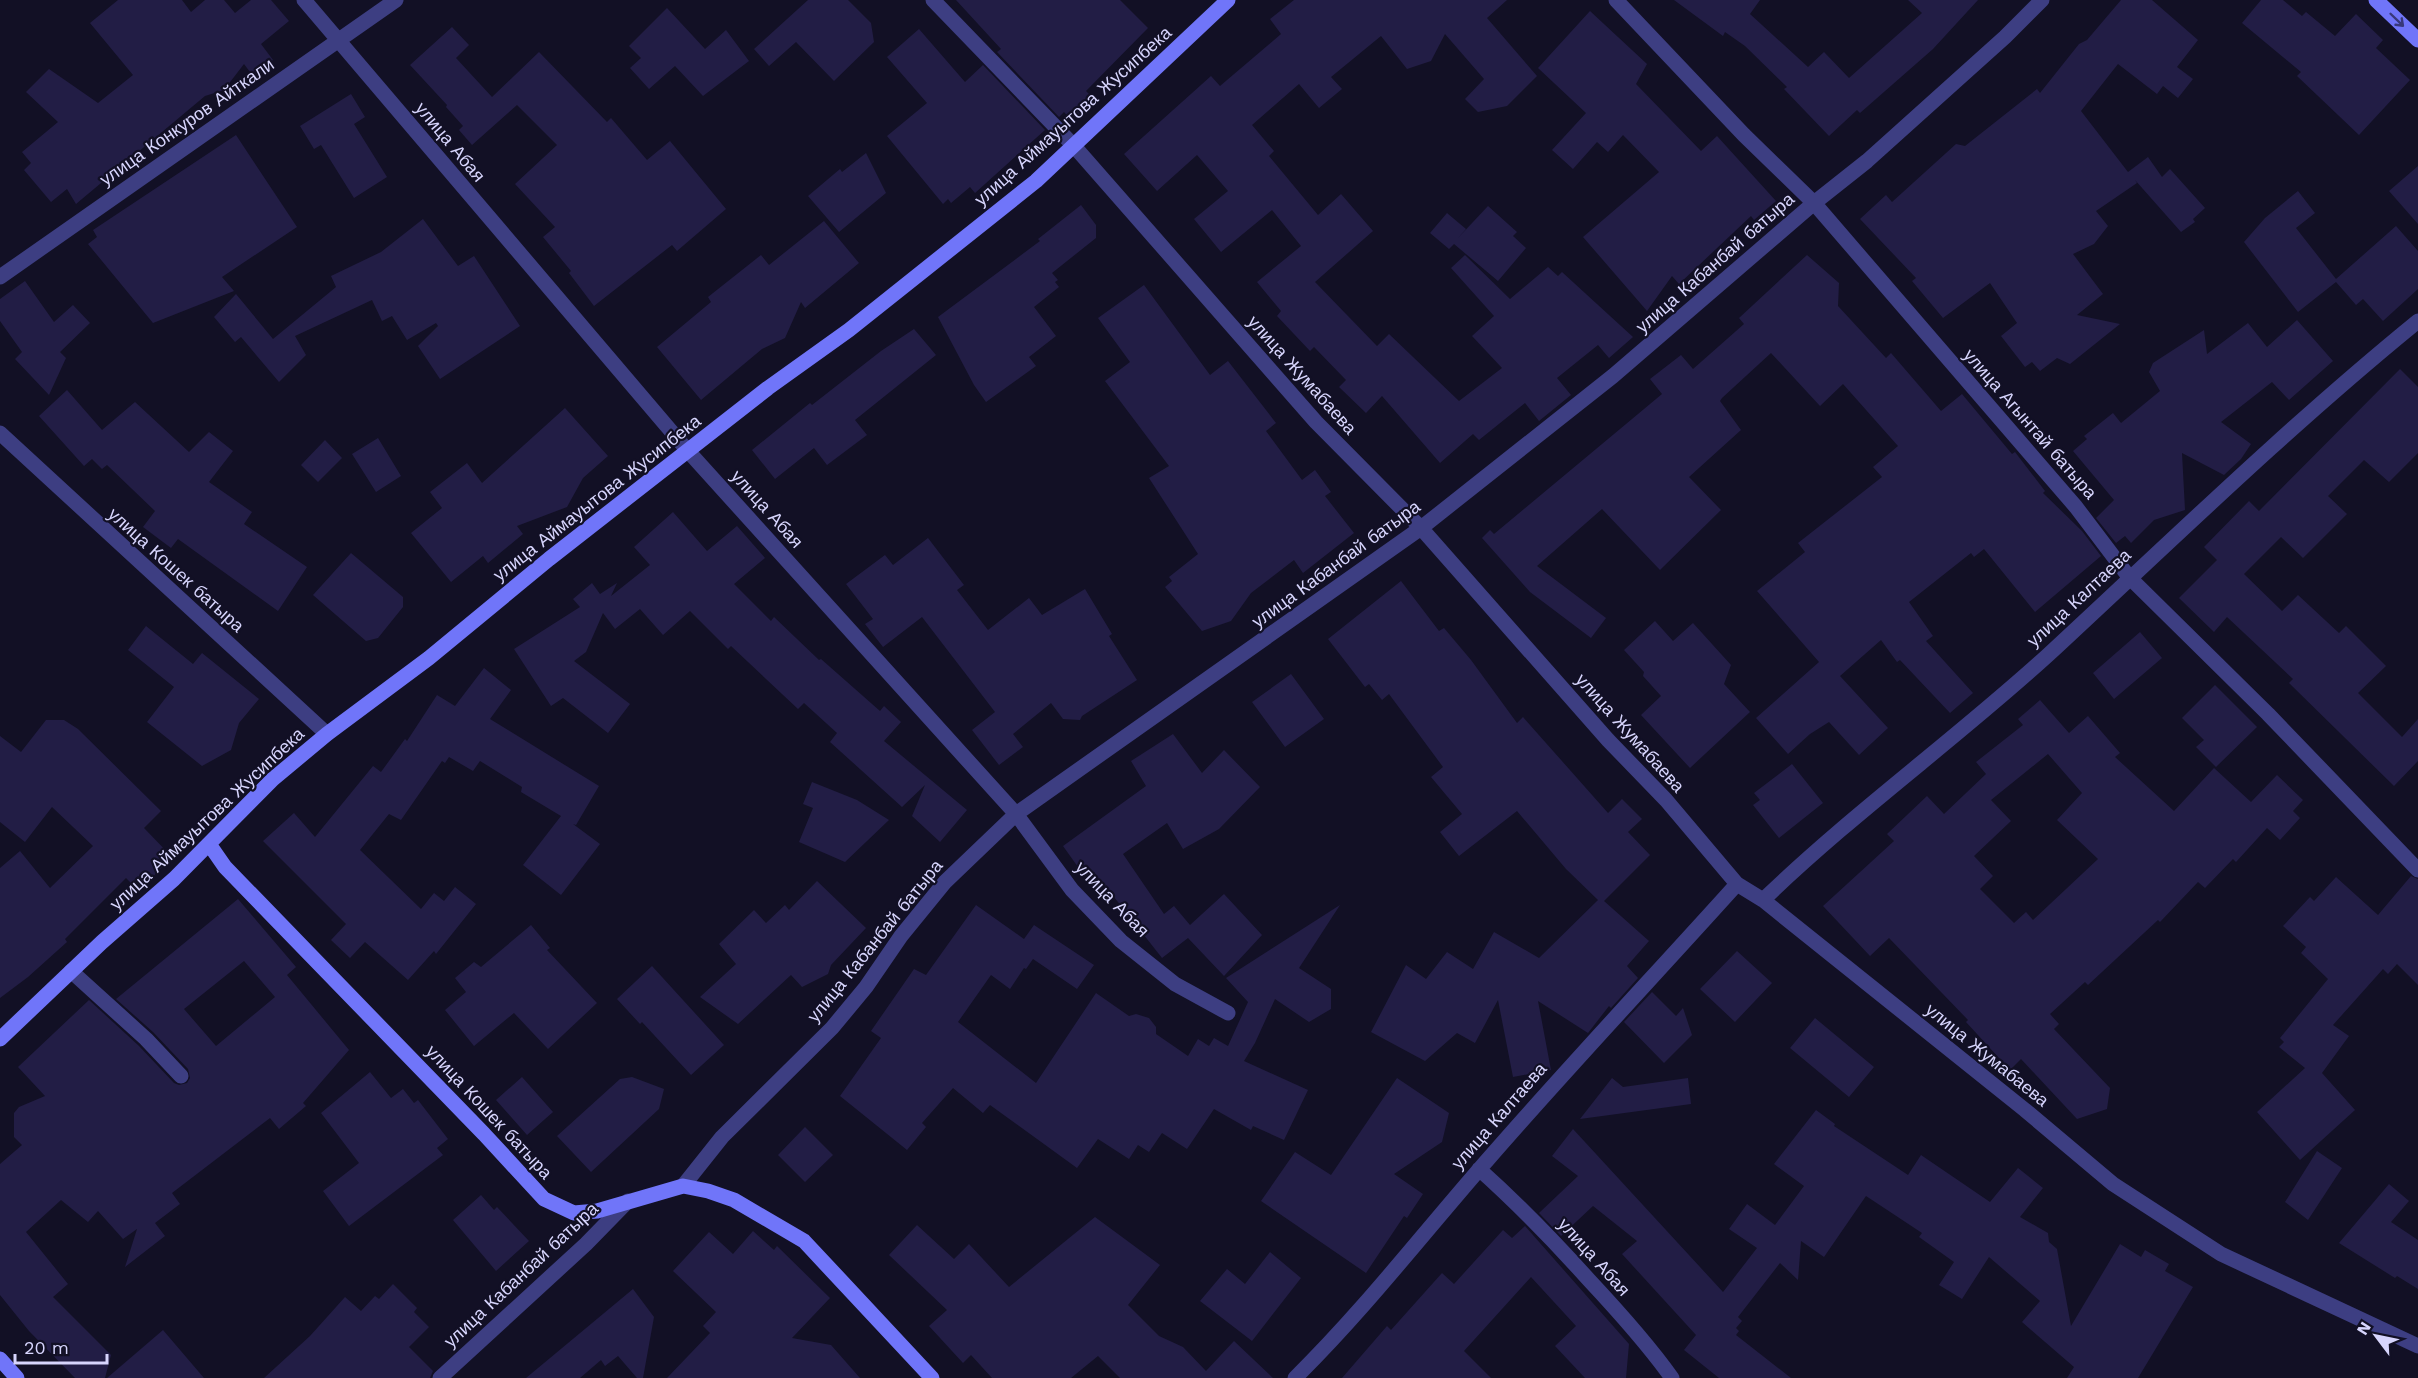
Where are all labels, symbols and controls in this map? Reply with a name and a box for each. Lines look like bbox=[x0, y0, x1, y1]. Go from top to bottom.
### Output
one-way arrow bbox=[2389, 13, 2404, 27]
street label: улица Аймауытова Жусипбека bbox=[970, 21, 1176, 210]
street label: улица Конкуров Айткали bbox=[96, 53, 278, 190]
street label: улица Абая bbox=[411, 98, 490, 186]
street label: улица Кабанбай батыра bbox=[1631, 188, 1799, 337]
street label: улица Жумабаева bbox=[1244, 311, 1362, 439]
street label: улица Агынтай батыра bbox=[1959, 344, 2102, 504]
street label: улица Аймауытова Жусипбека bbox=[489, 409, 706, 585]
street label: улица Абая bbox=[727, 465, 808, 552]
street label: улица Кабанбай батыра bbox=[1248, 495, 1425, 632]
street label: улица Кошек батыра bbox=[104, 503, 249, 637]
street label: улица Калтаева bbox=[2022, 544, 2136, 651]
street label: улица Жумабаева bbox=[1572, 669, 1690, 797]
street label: улица Аймауытова Жусипбека bbox=[105, 722, 309, 914]
street label: улица Кабанбай батыра bbox=[803, 855, 947, 1026]
street label: улица Абая bbox=[1071, 856, 1154, 941]
street label: улица Жумабаева bbox=[1921, 998, 2054, 1111]
street label: улица Кошек батыра bbox=[422, 1040, 557, 1184]
street label: улица Калтаева bbox=[1447, 1057, 1551, 1173]
street label: улица Кабанбай батыра bbox=[439, 1197, 603, 1351]
street label: улица Абая bbox=[1554, 1213, 1635, 1300]
north arrow bbox=[2346, 1306, 2406, 1366]
text: N bbox=[2353, 1318, 2375, 1338]
scale bar bbox=[15, 1327, 106, 1365]
text: 20 m bbox=[24, 1337, 69, 1358]

